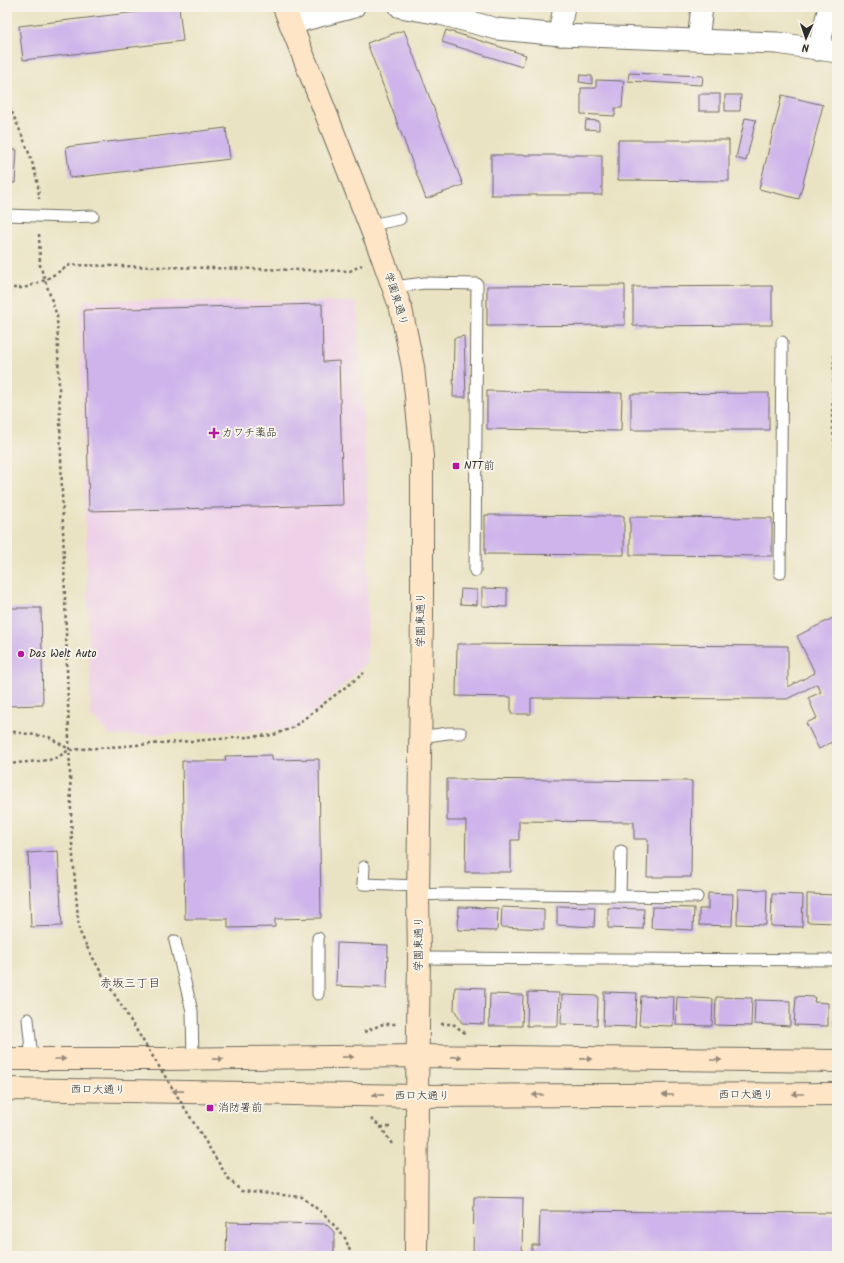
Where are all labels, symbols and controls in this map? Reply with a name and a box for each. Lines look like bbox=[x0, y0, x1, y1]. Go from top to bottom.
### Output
north arrow bbox=[786, 18, 826, 58]
text: N bbox=[802, 38, 809, 56]
street label: 学園東通り bbox=[379, 270, 413, 328]
place label: カワチ薬品 bbox=[222, 424, 277, 442]
marker: カワチ薬品 bbox=[209, 428, 219, 438]
place label: NTT前 bbox=[464, 457, 494, 475]
marker: NTT前 bbox=[451, 461, 461, 471]
street label: 学園東通り bbox=[412, 593, 430, 648]
place label: Das Welt Auto bbox=[29, 645, 97, 663]
marker: Das Welt Auto bbox=[16, 649, 26, 659]
street label: 学園東通り bbox=[410, 917, 428, 972]
district label: 赤坂三丁目 bbox=[100, 974, 160, 993]
one-way arrow bbox=[342, 1054, 355, 1060]
one-way arrow bbox=[450, 1054, 463, 1060]
one-way arrow bbox=[212, 1055, 224, 1062]
one-way arrow bbox=[54, 1056, 67, 1062]
one-way arrow bbox=[580, 1056, 593, 1062]
one-way arrow bbox=[710, 1057, 723, 1063]
street label: 西口大通り bbox=[70, 1081, 126, 1099]
street label: 西口大通り bbox=[719, 1086, 774, 1104]
street label: 西口大通り bbox=[395, 1087, 450, 1105]
one-way arrow bbox=[171, 1088, 184, 1094]
one-way arrow bbox=[791, 1091, 804, 1097]
one-way arrow bbox=[371, 1092, 384, 1098]
one-way arrow bbox=[531, 1092, 544, 1098]
one-way arrow bbox=[661, 1092, 674, 1098]
place label: 消防署前 bbox=[218, 1099, 262, 1117]
marker: 消防署前 bbox=[205, 1103, 215, 1113]

